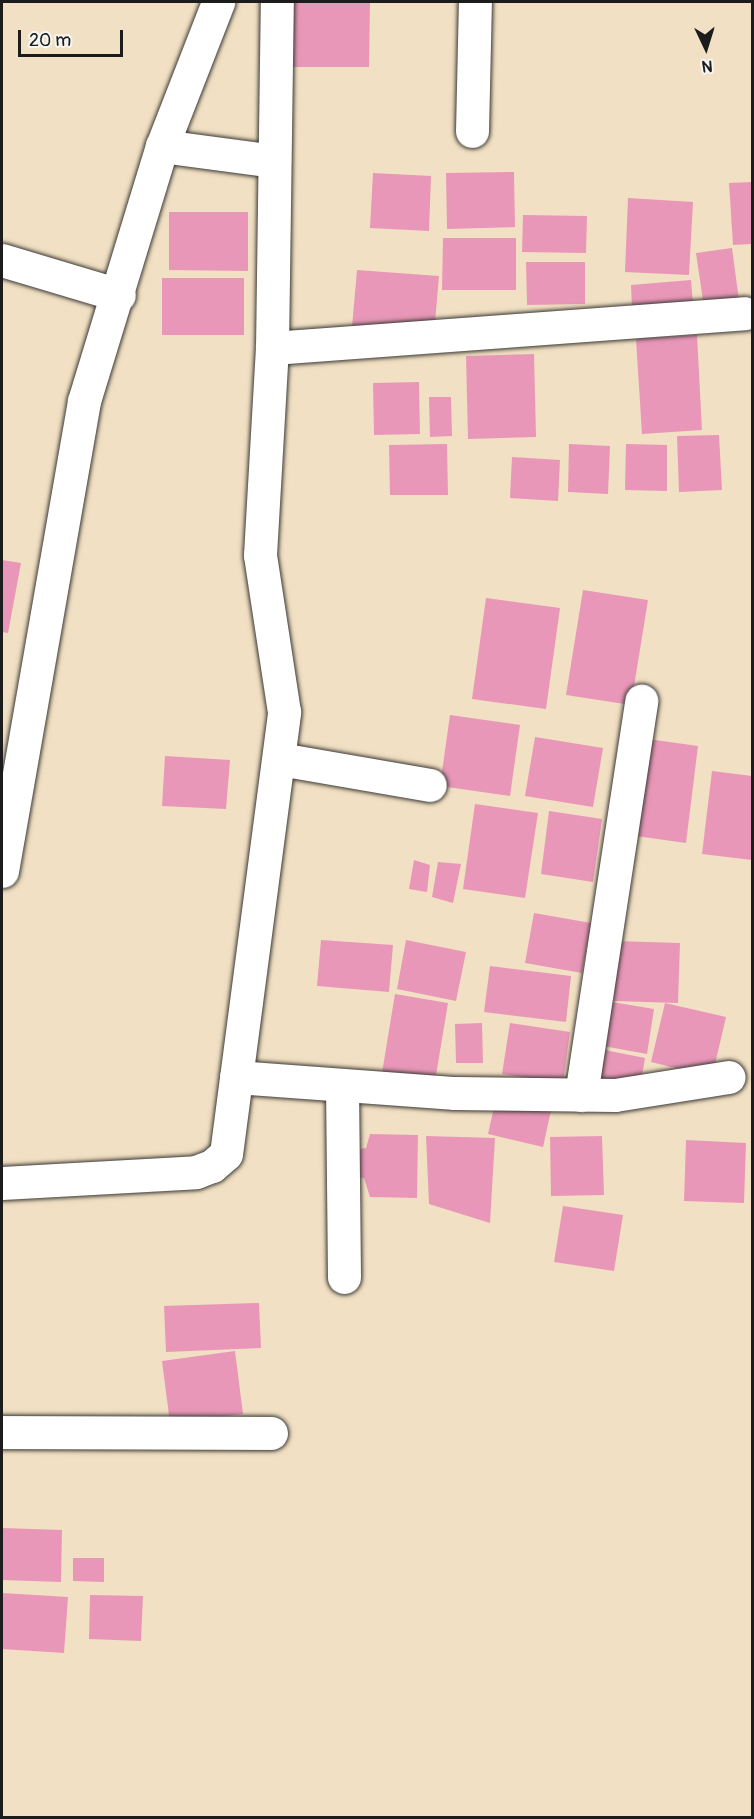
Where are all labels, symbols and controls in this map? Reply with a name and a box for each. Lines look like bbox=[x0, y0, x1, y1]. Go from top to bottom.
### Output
scale bar bbox=[21, 18, 126, 56]
north arrow bbox=[676, 18, 736, 78]
text: 20 m bbox=[29, 29, 71, 52]
text: N bbox=[701, 56, 713, 76]

